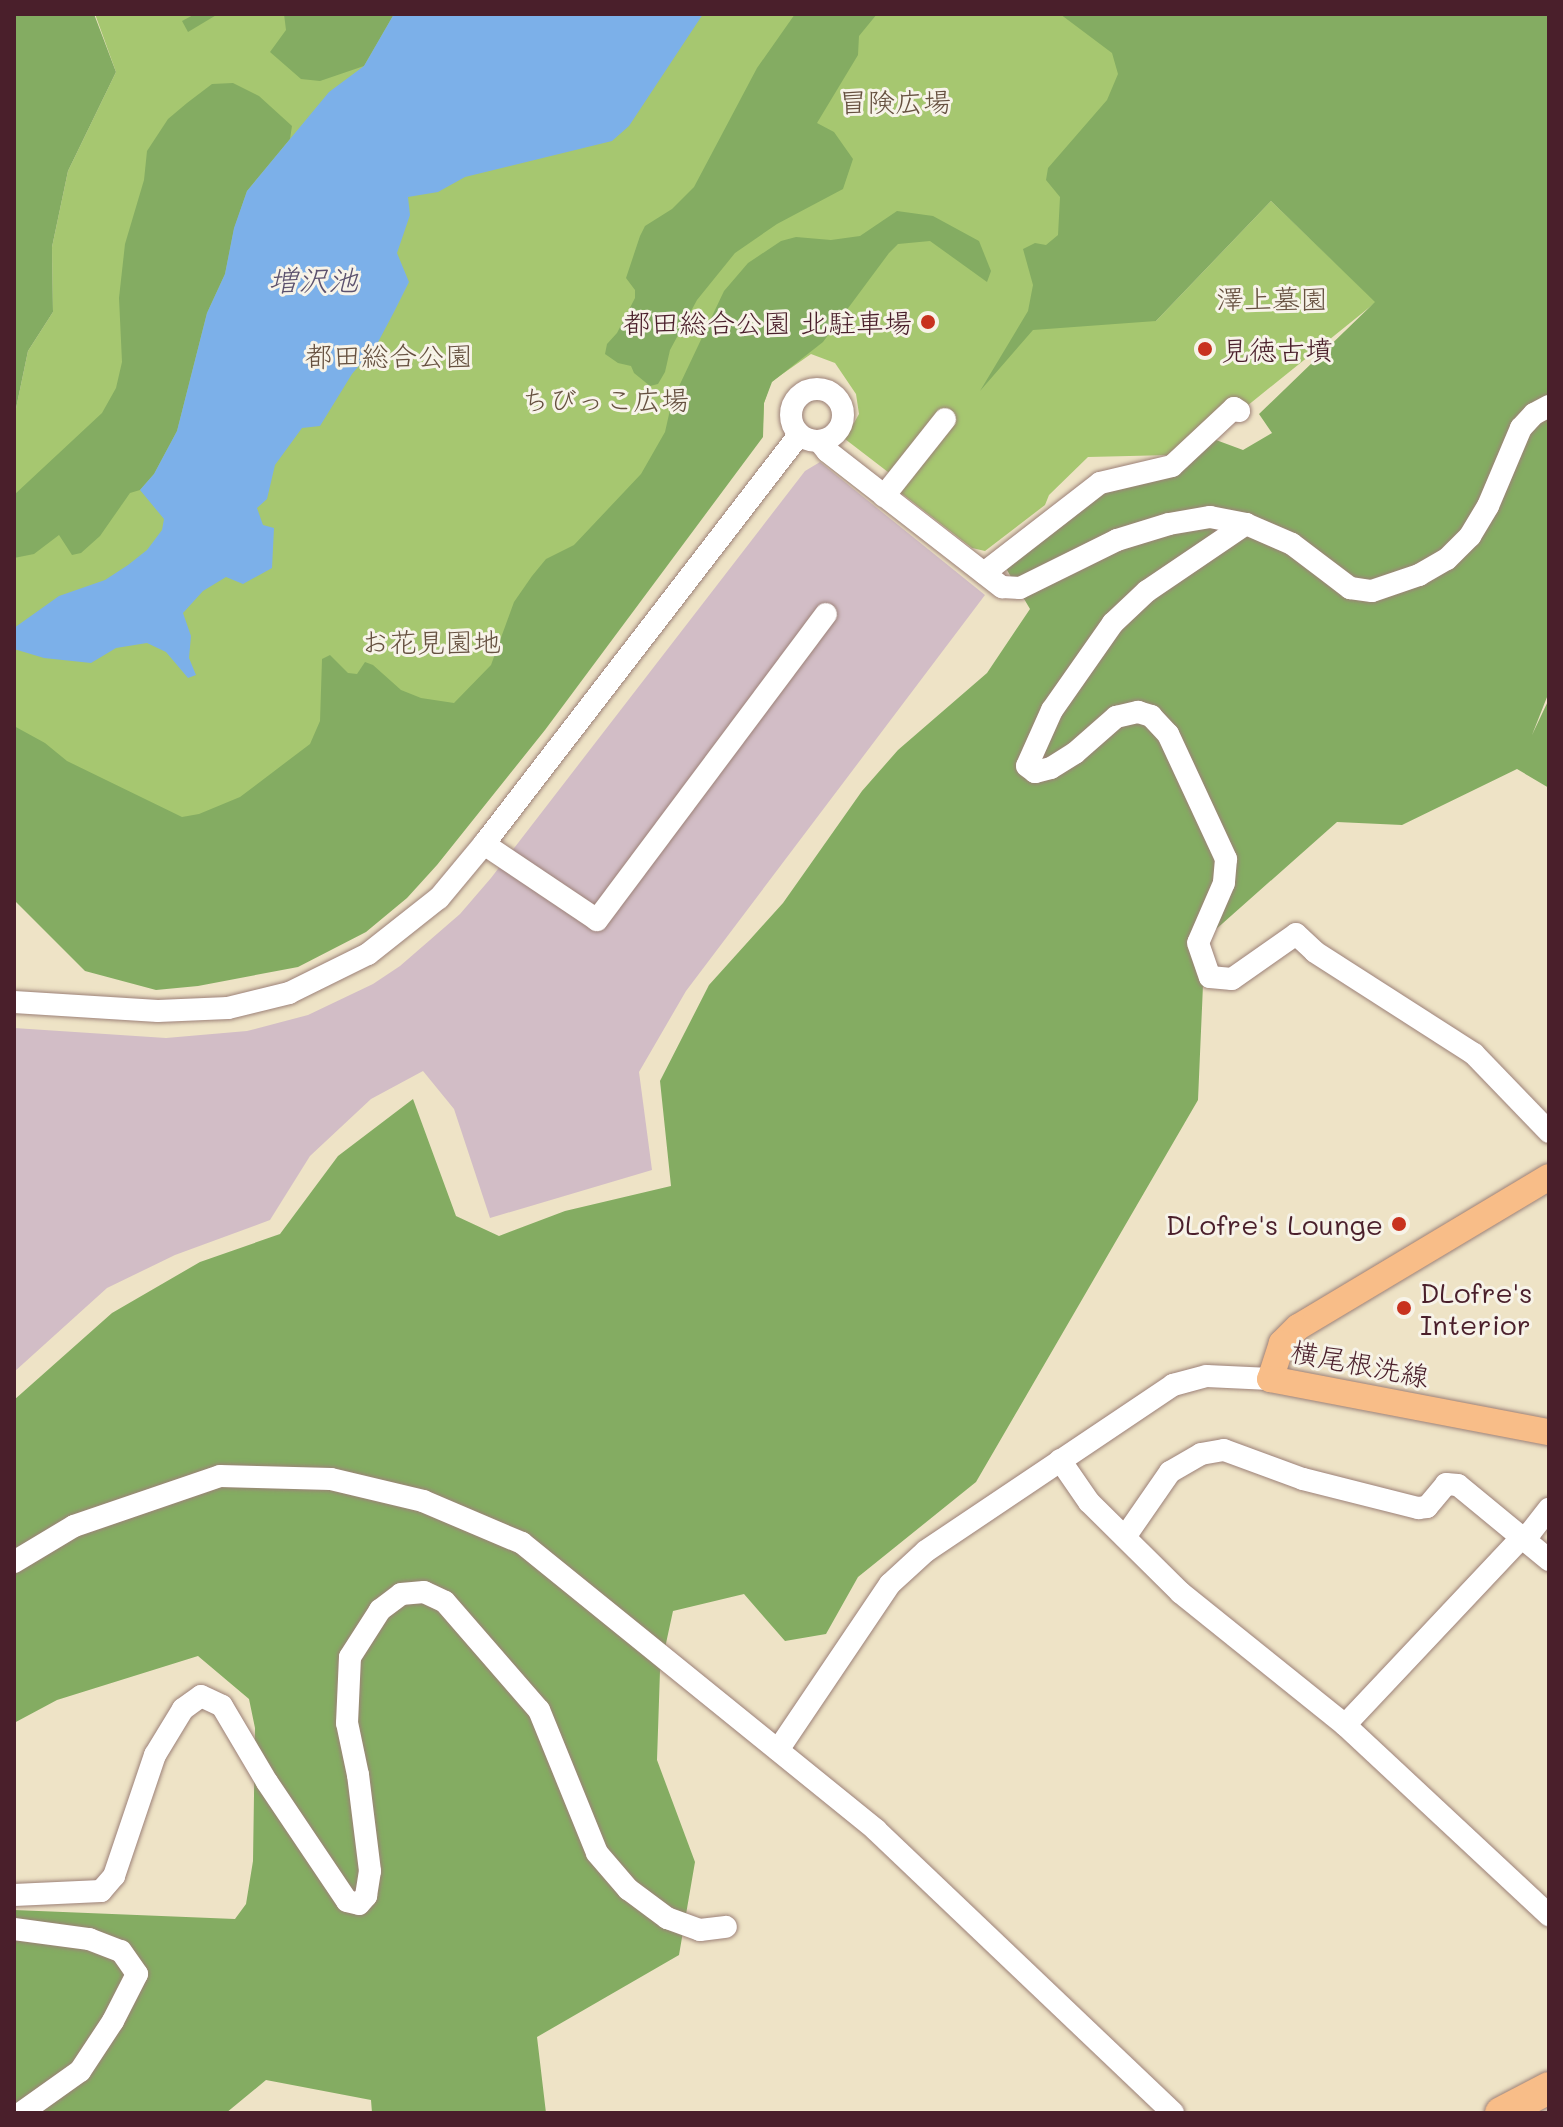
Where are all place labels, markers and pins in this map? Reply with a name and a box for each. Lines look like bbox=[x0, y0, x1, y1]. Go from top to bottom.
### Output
place label: 都田総合公園 北駐車場 bbox=[623, 305, 912, 339]
marker: 都田総合公園 北駐車場 bbox=[919, 313, 937, 331]
place label: 見徳古墳 bbox=[1221, 332, 1333, 366]
marker: 見徳古墳 bbox=[1196, 340, 1214, 358]
place label: DLofre's Lounge bbox=[1166, 1207, 1383, 1241]
marker: DLofre's Lounge bbox=[1390, 1215, 1408, 1233]
place label: DLofre's Interior bbox=[1420, 1275, 1533, 1341]
marker: DLofre's Interior bbox=[1395, 1299, 1413, 1317]

